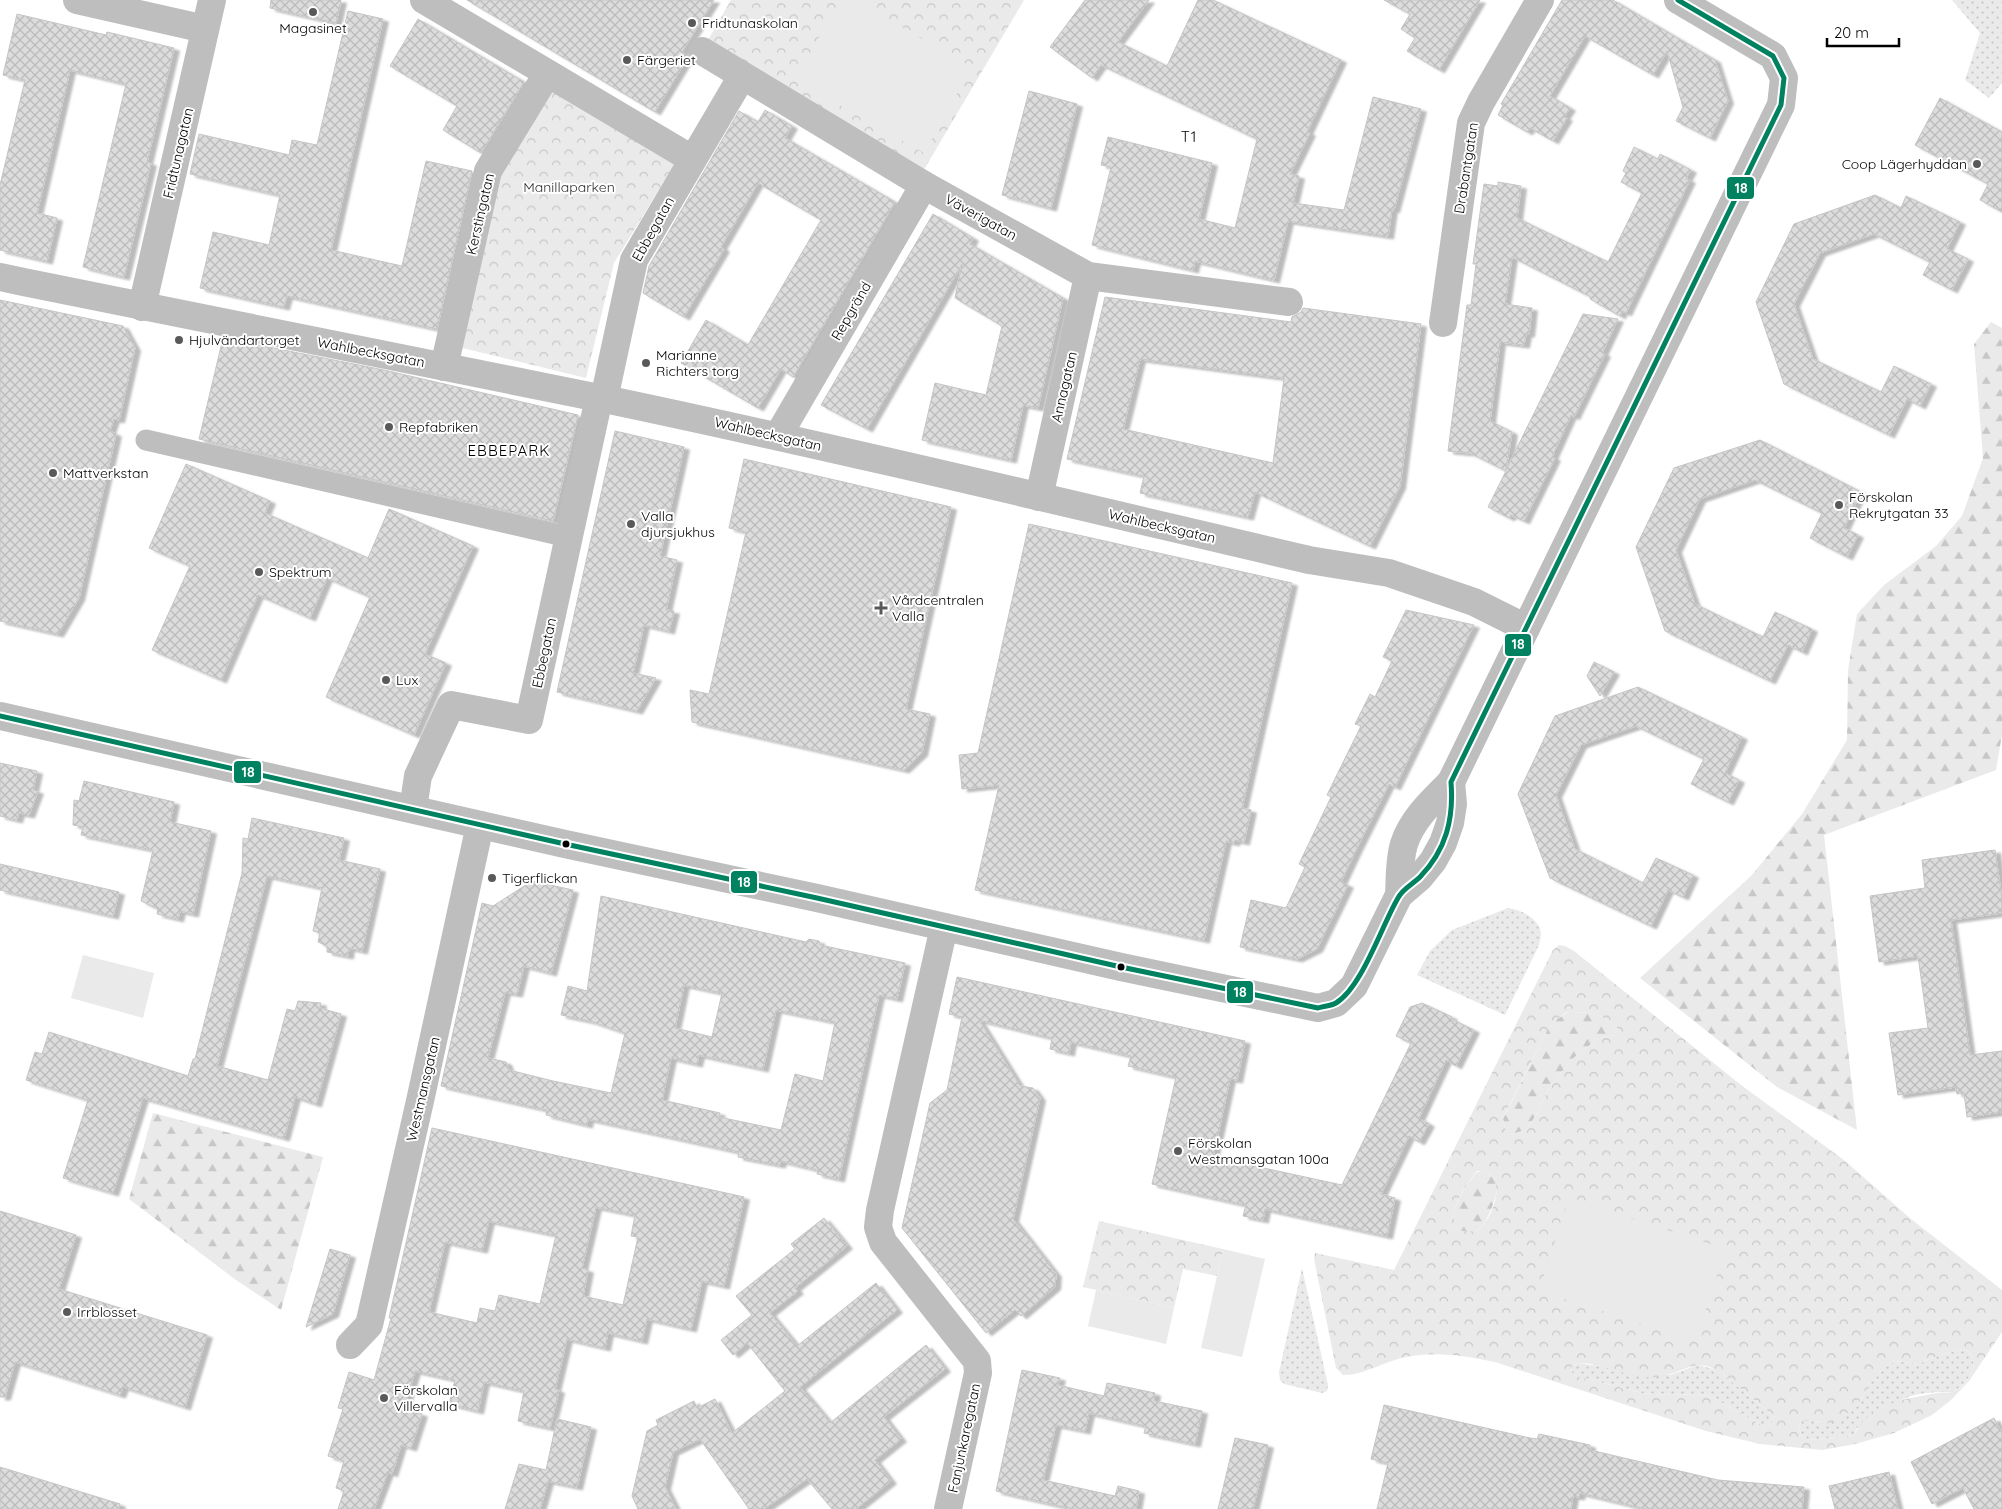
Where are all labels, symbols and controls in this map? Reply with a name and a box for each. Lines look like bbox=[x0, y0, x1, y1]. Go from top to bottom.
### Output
marker: Magasinet bbox=[307, 6, 319, 18]
place label: Fridtunaskolan bbox=[702, 14, 798, 32]
scale bar bbox=[1827, 15, 1900, 47]
marker: Fridtunaskolan bbox=[686, 17, 698, 29]
place label: Magasinet bbox=[279, 19, 347, 37]
text: 20 m bbox=[1834, 23, 1869, 42]
place label: Färgeriet bbox=[637, 51, 696, 69]
marker: Färgeriet bbox=[621, 54, 633, 66]
street label: Fridtunagatan bbox=[159, 106, 197, 200]
street label: Drabantgatan bbox=[1450, 121, 1482, 215]
district label: T1 bbox=[1181, 127, 1197, 146]
place label: Coop Lägerhyddan bbox=[1842, 155, 1967, 173]
marker: Coop Lägerhyddan bbox=[1971, 158, 1983, 170]
street label: Kerstingatan bbox=[462, 171, 498, 257]
line badge: 18 bbox=[1726, 176, 1755, 200]
park label: Manillaparken bbox=[523, 178, 615, 196]
text: 18 bbox=[1734, 179, 1748, 197]
street label: Väverigatan bbox=[942, 190, 1020, 244]
street label: Ebbegatan bbox=[628, 193, 678, 265]
street label: Repgränd bbox=[827, 278, 875, 344]
place label: Hjulvändartorget bbox=[189, 331, 300, 349]
street label: Wahlbecksgatan bbox=[316, 333, 426, 371]
marker: Hjulvändartorget bbox=[173, 334, 185, 346]
place label: Marianne Richters torg bbox=[656, 346, 739, 380]
street label: Annagatan bbox=[1047, 350, 1081, 424]
marker: Marianne Richters torg bbox=[640, 357, 652, 369]
street label: Wahlbecksgatan bbox=[713, 413, 823, 455]
place label: Repfabriken bbox=[399, 418, 478, 436]
marker: Repfabriken bbox=[383, 421, 395, 433]
district label: EBBEPARK bbox=[468, 441, 550, 460]
place label: Mattverkstan bbox=[63, 464, 149, 482]
marker: Mattverkstan bbox=[47, 467, 59, 479]
place label: Förskolan Rekrytgatan 33 bbox=[1849, 488, 1949, 522]
marker: Förskolan Rekrytgatan 33 bbox=[1833, 499, 1845, 511]
street label: Wahlbecksgatan bbox=[1107, 505, 1217, 547]
place label: Valla djursjukhus bbox=[641, 507, 715, 541]
marker: Valla djursjukhus bbox=[625, 518, 637, 530]
place label: Spektrum bbox=[269, 563, 332, 581]
marker: Spektrum bbox=[253, 566, 265, 578]
place label: Vårdcentralen Valla bbox=[892, 591, 984, 625]
marker: Vårdcentralen Valla bbox=[874, 601, 888, 615]
street label: Ebbegatan bbox=[528, 616, 560, 690]
line badge: 18 bbox=[1504, 633, 1532, 657]
text: 18 bbox=[1511, 635, 1525, 653]
place label: Lux bbox=[396, 671, 418, 689]
marker: Lux bbox=[380, 674, 392, 686]
line badge: 18 bbox=[233, 760, 262, 784]
text: 18 bbox=[241, 763, 255, 781]
unlabelled marker bbox=[561, 839, 571, 849]
place label: Tigerflickan bbox=[502, 869, 578, 887]
line badge: 18 bbox=[730, 870, 758, 894]
marker: Tigerflickan bbox=[486, 872, 498, 884]
text: 18 bbox=[737, 873, 751, 891]
unlabelled marker bbox=[1116, 962, 1126, 972]
line badge: 18 bbox=[1226, 980, 1254, 1004]
text: 18 bbox=[1233, 983, 1247, 1001]
street label: Westmansgatan bbox=[402, 1035, 444, 1143]
place label: Förskolan Westmansgatan 100a bbox=[1188, 1134, 1329, 1168]
marker: Förskolan Westmansgatan 100a bbox=[1172, 1145, 1184, 1157]
place label: Irrblosset bbox=[77, 1303, 137, 1321]
marker: Irrblosset bbox=[61, 1306, 73, 1318]
place label: Förskolan Villervalla bbox=[394, 1381, 458, 1415]
street label: Fanjunkaregatan bbox=[944, 1382, 984, 1494]
marker: Förskolan Villervalla bbox=[378, 1392, 390, 1404]

